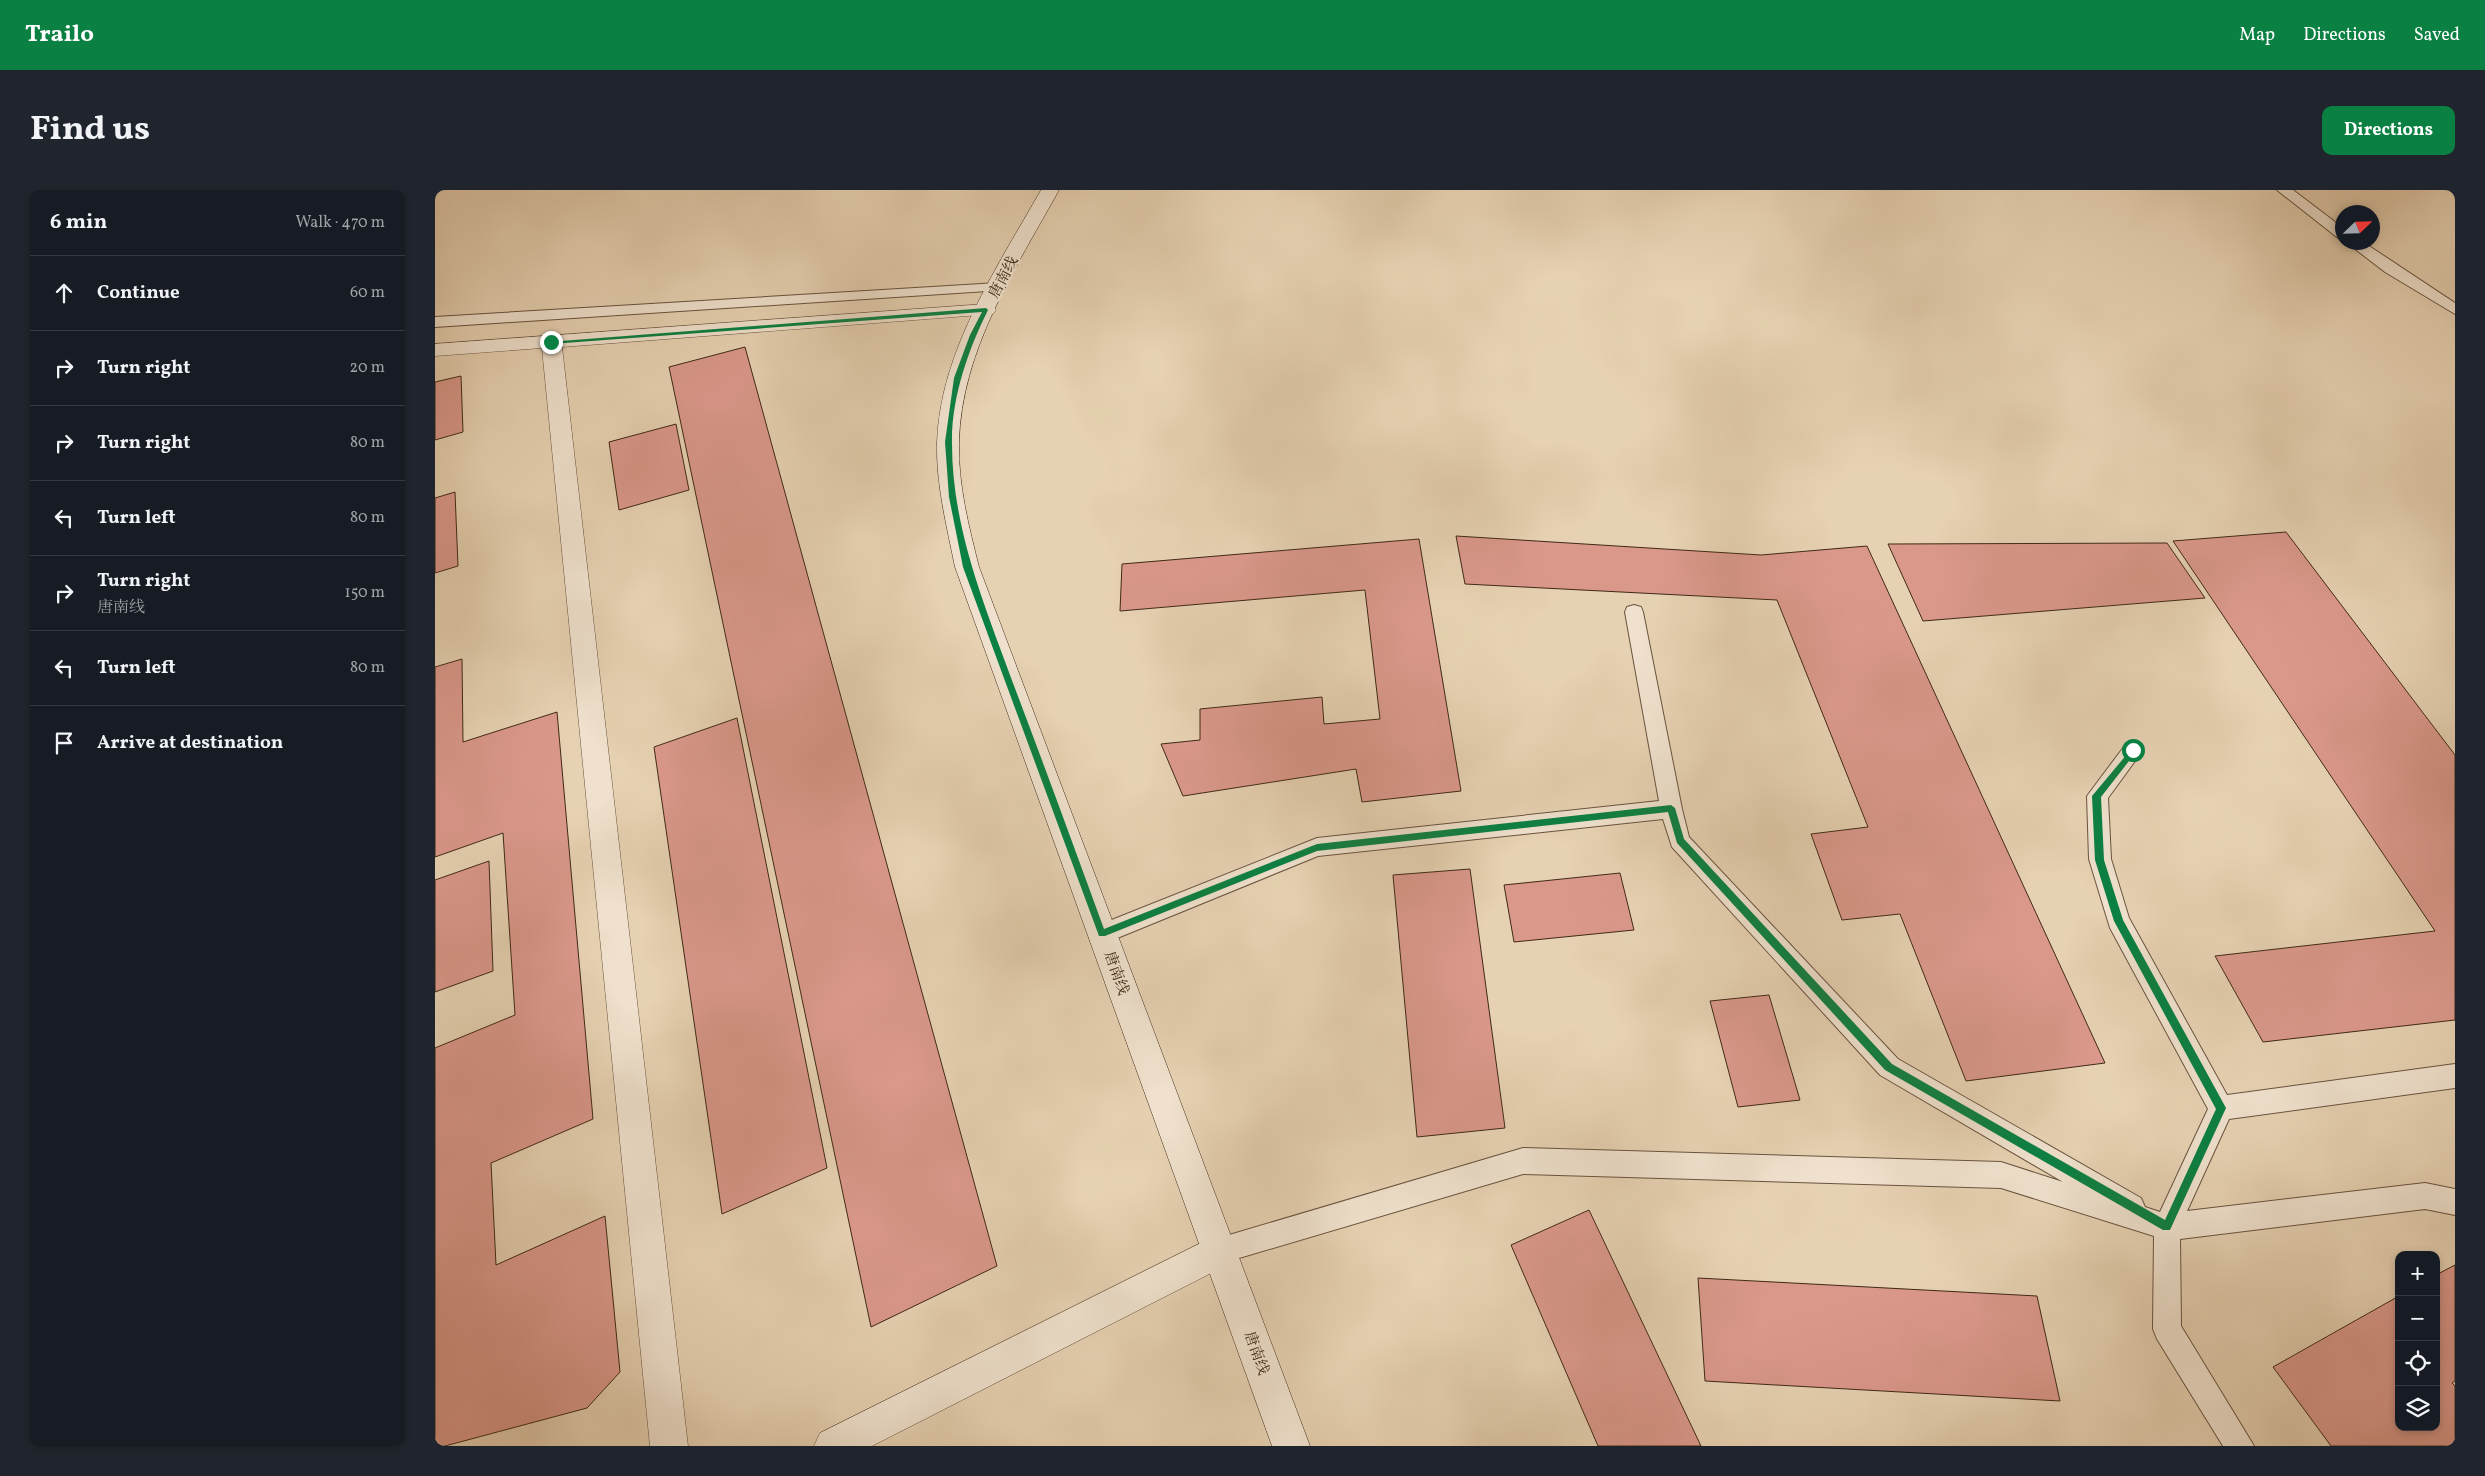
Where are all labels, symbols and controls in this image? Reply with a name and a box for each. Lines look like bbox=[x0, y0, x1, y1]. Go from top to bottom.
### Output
text: Trailo bbox=[25, 18, 94, 52]
text: Map bbox=[2239, 23, 2275, 48]
text: Directions bbox=[2303, 23, 2386, 48]
text: Saved bbox=[2414, 23, 2460, 48]
text: Find us bbox=[30, 106, 150, 154]
button: Directions bbox=[2322, 106, 2455, 155]
north arrow bbox=[2335, 205, 2380, 250]
text: 6 min bbox=[50, 208, 107, 237]
text: Walk · 470 m bbox=[295, 212, 385, 234]
street label: 唐南线 bbox=[984, 253, 1024, 303]
icon: ahead bbox=[50, 279, 78, 307]
text: Continue bbox=[97, 280, 180, 306]
text: 60 m bbox=[350, 282, 385, 304]
route end bbox=[540, 331, 563, 354]
icon: right bbox=[50, 354, 78, 382]
text: Turn right bbox=[97, 355, 190, 381]
text: 20 m bbox=[350, 357, 385, 379]
icon: right bbox=[50, 429, 78, 457]
text: Turn right bbox=[97, 430, 190, 456]
text: 80 m bbox=[350, 432, 385, 454]
icon: left bbox=[50, 504, 78, 532]
text: Turn left bbox=[97, 505, 176, 531]
text: 80 m bbox=[350, 507, 385, 529]
text: Turn right bbox=[97, 568, 190, 594]
icon: right bbox=[50, 579, 78, 607]
text: 150 m bbox=[344, 582, 385, 604]
text: 唐南线 bbox=[97, 597, 145, 619]
icon: left bbox=[50, 654, 78, 682]
text: Turn left bbox=[97, 655, 176, 681]
text: 80 m bbox=[350, 657, 385, 679]
icon: arrive bbox=[50, 729, 78, 757]
text: Arrive at destination bbox=[97, 730, 283, 756]
route start bbox=[2122, 739, 2145, 762]
street label: 唐南线 bbox=[1098, 949, 1133, 998]
map controls bbox=[2395, 1251, 2440, 1431]
button: + bbox=[2395, 1251, 2440, 1296]
button: − bbox=[2395, 1296, 2440, 1341]
street label: 唐南线 bbox=[1238, 1329, 1273, 1378]
button: locate bbox=[2395, 1341, 2440, 1386]
button: layers bbox=[2395, 1386, 2440, 1431]

